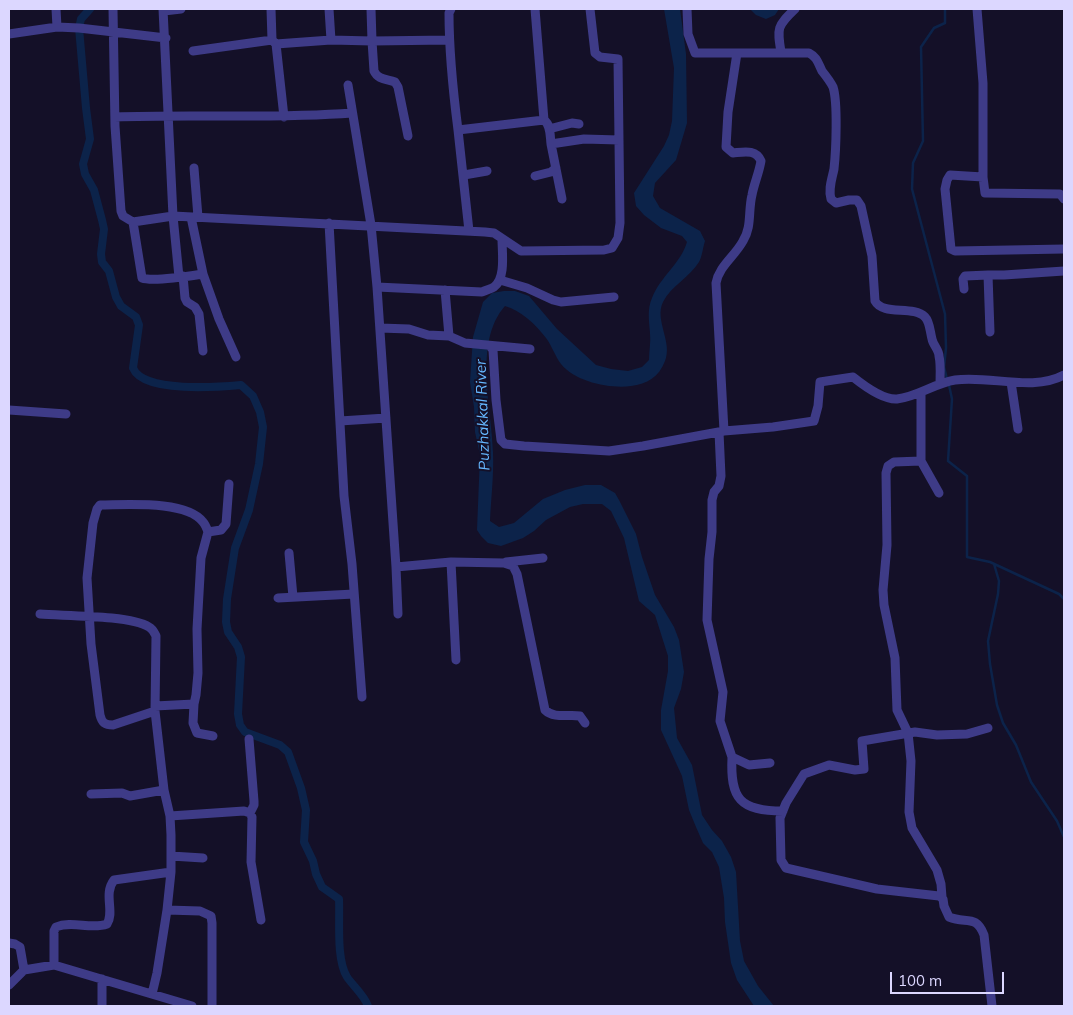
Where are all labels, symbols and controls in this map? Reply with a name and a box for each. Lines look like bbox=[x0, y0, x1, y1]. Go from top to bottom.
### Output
water label: Puzhakkal River bbox=[472, 359, 494, 471]
scale bar bbox=[893, 962, 1007, 994]
text: 100 m bbox=[898, 971, 942, 990]

